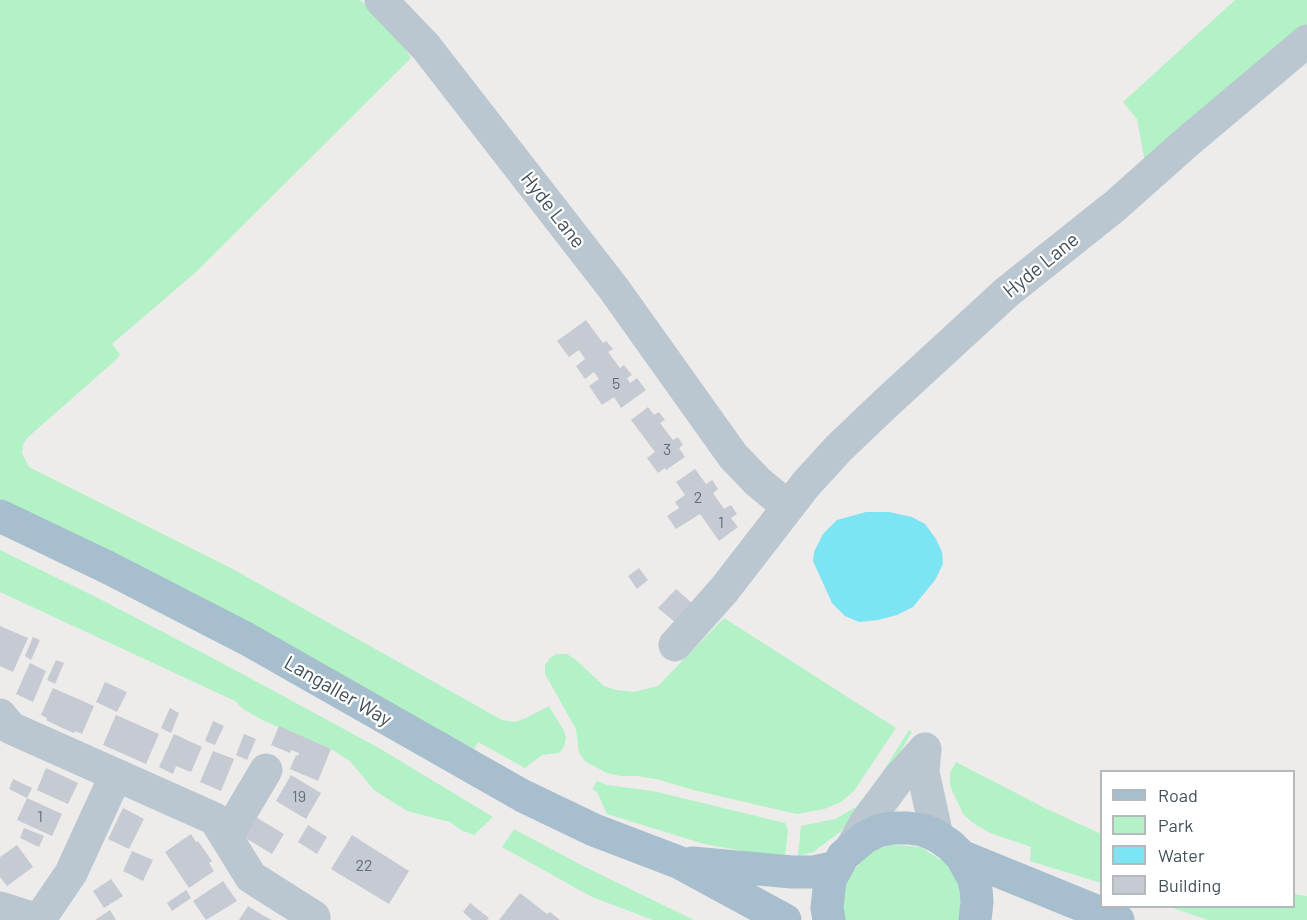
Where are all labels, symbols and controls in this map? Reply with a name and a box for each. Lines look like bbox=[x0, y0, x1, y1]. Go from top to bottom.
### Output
street label: Hyde Lane bbox=[516, 167, 590, 253]
street label: Hyde Lane bbox=[998, 227, 1084, 303]
house number: 5 bbox=[612, 374, 620, 394]
house number: 3 bbox=[663, 440, 671, 460]
house number: 2 bbox=[694, 488, 702, 508]
house number: 1 bbox=[718, 513, 724, 533]
street label: Langaller Way bbox=[280, 651, 396, 731]
legend bbox=[1100, 770, 1295, 908]
text: Road bbox=[1158, 784, 1198, 806]
house number: 19 bbox=[292, 787, 306, 807]
house number: 1 bbox=[37, 807, 43, 827]
text: Park bbox=[1158, 814, 1193, 836]
text: Water bbox=[1158, 844, 1205, 866]
house number: 22 bbox=[355, 856, 373, 876]
text: Building bbox=[1158, 874, 1221, 896]

